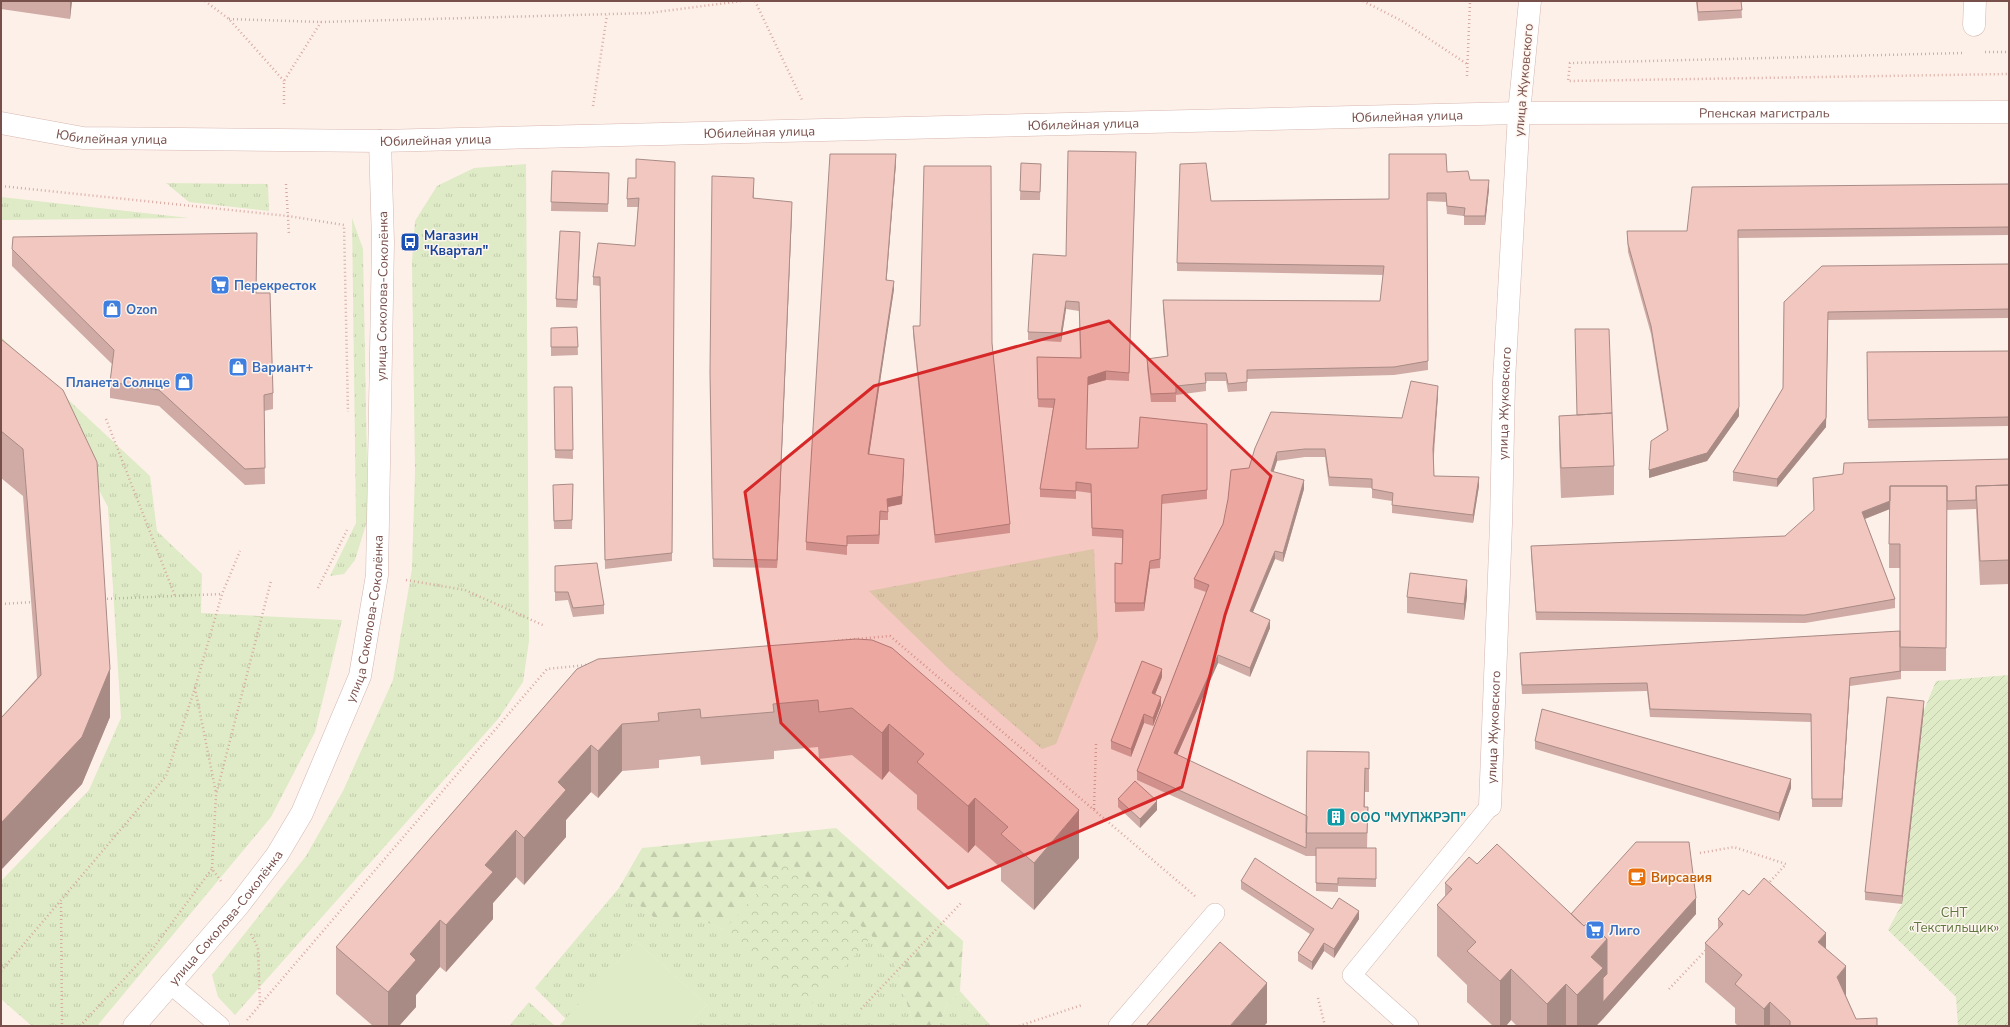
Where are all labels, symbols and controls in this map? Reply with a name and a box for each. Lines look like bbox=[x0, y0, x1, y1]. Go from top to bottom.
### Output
street label: улица Жуковского bbox=[1510, 23, 1538, 137]
street label: Рпенская магистраль bbox=[1699, 104, 1830, 123]
street label: Юбилейная улица bbox=[1351, 106, 1463, 127]
street label: Юбилейная улица bbox=[1027, 114, 1139, 135]
street label: Юбилейная улица bbox=[704, 122, 816, 143]
street label: Юбилейная улица bbox=[55, 125, 167, 149]
street label: Юбилейная улица bbox=[380, 130, 492, 151]
street label: улица Соколова-Соколёнка bbox=[372, 211, 393, 381]
place label: Магазин "Квартал" bbox=[424, 227, 488, 260]
bus stop icon: Магазин "Квартал" bbox=[399, 231, 421, 253]
supermarket icon: Перекресток bbox=[209, 274, 231, 296]
place label: Перекресток bbox=[234, 277, 317, 295]
shop icon: Ozon bbox=[101, 298, 123, 320]
place label: Ozon bbox=[126, 301, 157, 319]
street label: улица Жуковского bbox=[1494, 346, 1516, 460]
shop icon: Вариант+ bbox=[227, 356, 249, 378]
place label: Вариант+ bbox=[252, 359, 313, 377]
shop icon: Планета Солнце bbox=[173, 371, 195, 393]
place label: Планета Солнце bbox=[66, 374, 170, 392]
street label: улица Соколова-Соколёнка bbox=[342, 535, 388, 705]
street label: улица Жуковского bbox=[1483, 670, 1505, 784]
building icon: ООО "МУПЖРЭП" bbox=[1325, 806, 1347, 828]
place label: ООО "МУПЖРЭП" bbox=[1350, 809, 1466, 827]
street label: улица Соколова-Соколёнка bbox=[165, 847, 288, 990]
cafe icon: Вирсавия bbox=[1626, 866, 1648, 888]
place label: Вирсавия bbox=[1651, 869, 1712, 887]
park label: СНТ «Текстильщик» bbox=[1909, 904, 1999, 937]
supermarket icon: Лиго bbox=[1584, 919, 1606, 941]
place label: Лиго bbox=[1609, 922, 1641, 940]

